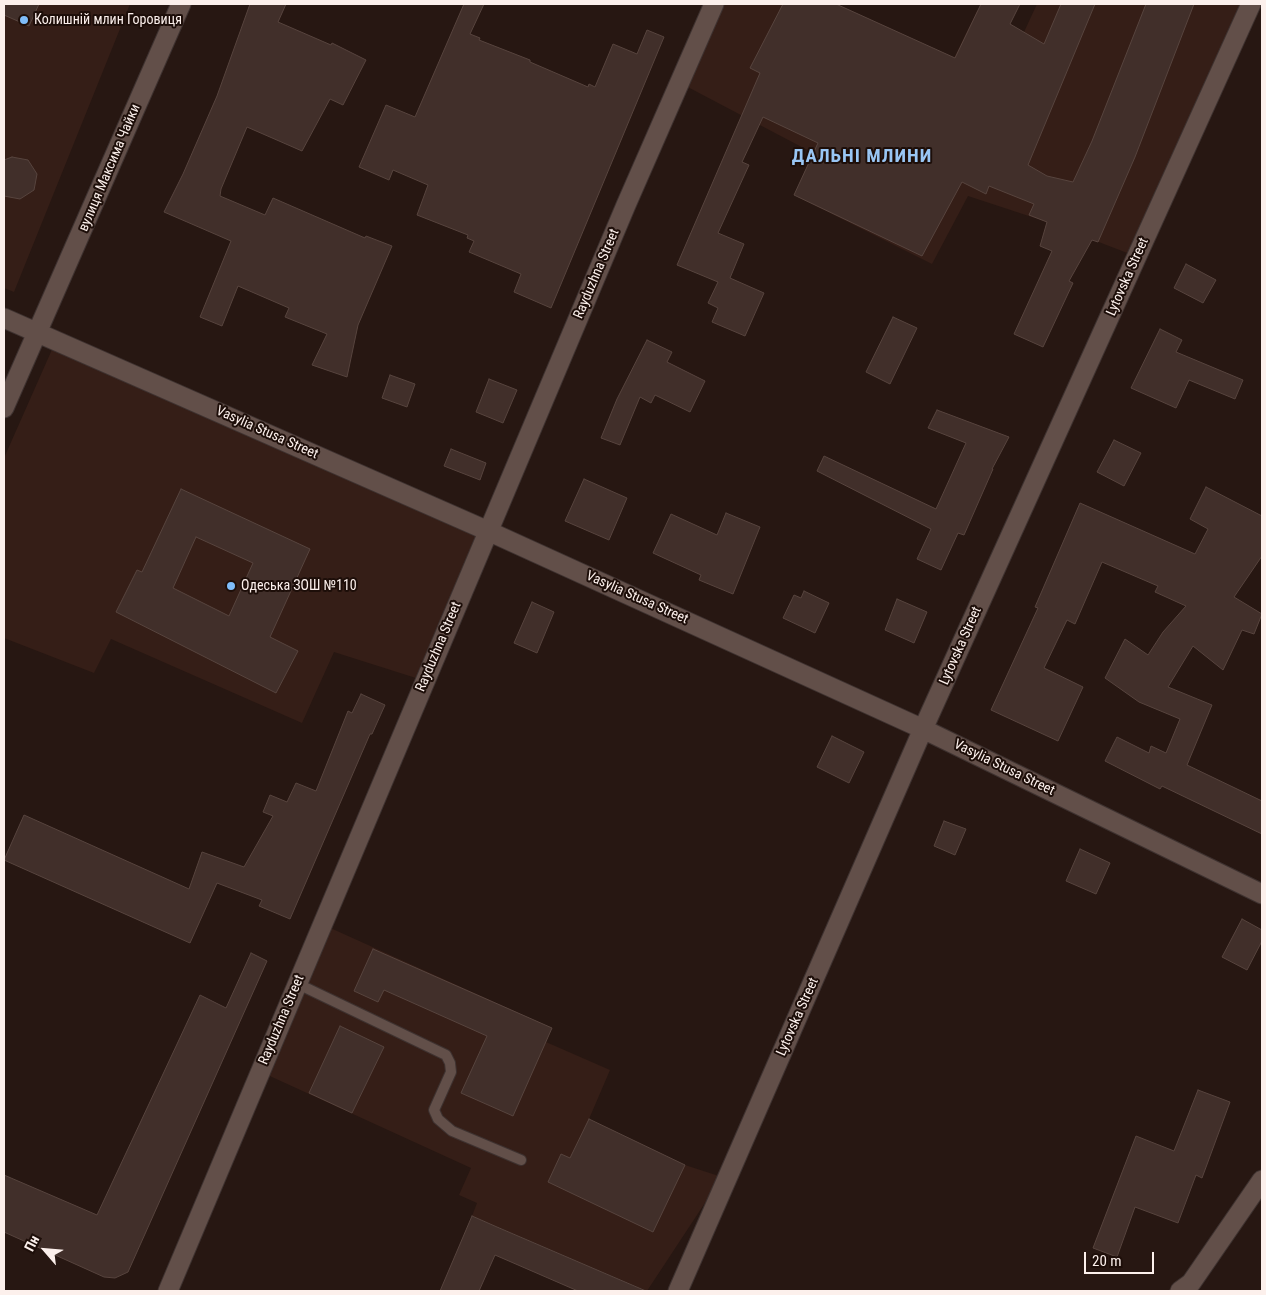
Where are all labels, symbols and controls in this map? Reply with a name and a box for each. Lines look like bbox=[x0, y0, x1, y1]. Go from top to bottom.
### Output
place label: Колишній млин Горовиця bbox=[34, 12, 182, 28]
marker: Колишній млин Горовиця bbox=[18, 14, 30, 26]
street label: вулиця Максима Чайки bbox=[76, 102, 144, 234]
district label: ДАЛЬНІ МЛИНИ bbox=[790, 146, 934, 168]
street label: Rayduzhna Street bbox=[571, 227, 623, 321]
street label: Lytovska Street bbox=[1103, 235, 1153, 319]
street label: Vasylia Stusa Street bbox=[213, 403, 321, 463]
street label: Vasylia Stusa Street bbox=[583, 568, 691, 628]
place label: Одеська ЗОШ №110 bbox=[241, 578, 357, 594]
marker: Одеська ЗОШ №110 bbox=[225, 580, 237, 592]
street label: Rayduzhna Street bbox=[413, 600, 465, 694]
street label: Lytovska Street bbox=[936, 604, 986, 688]
street label: Vasylia Stusa Street bbox=[951, 736, 1057, 800]
street label: Rayduzhna Street bbox=[256, 973, 308, 1067]
street label: Lytovska Street bbox=[773, 975, 823, 1059]
north arrow bbox=[20, 1225, 70, 1275]
text: Пн bbox=[21, 1233, 42, 1254]
scale bar bbox=[1086, 1242, 1156, 1274]
text: 20 m bbox=[1092, 1252, 1122, 1270]

